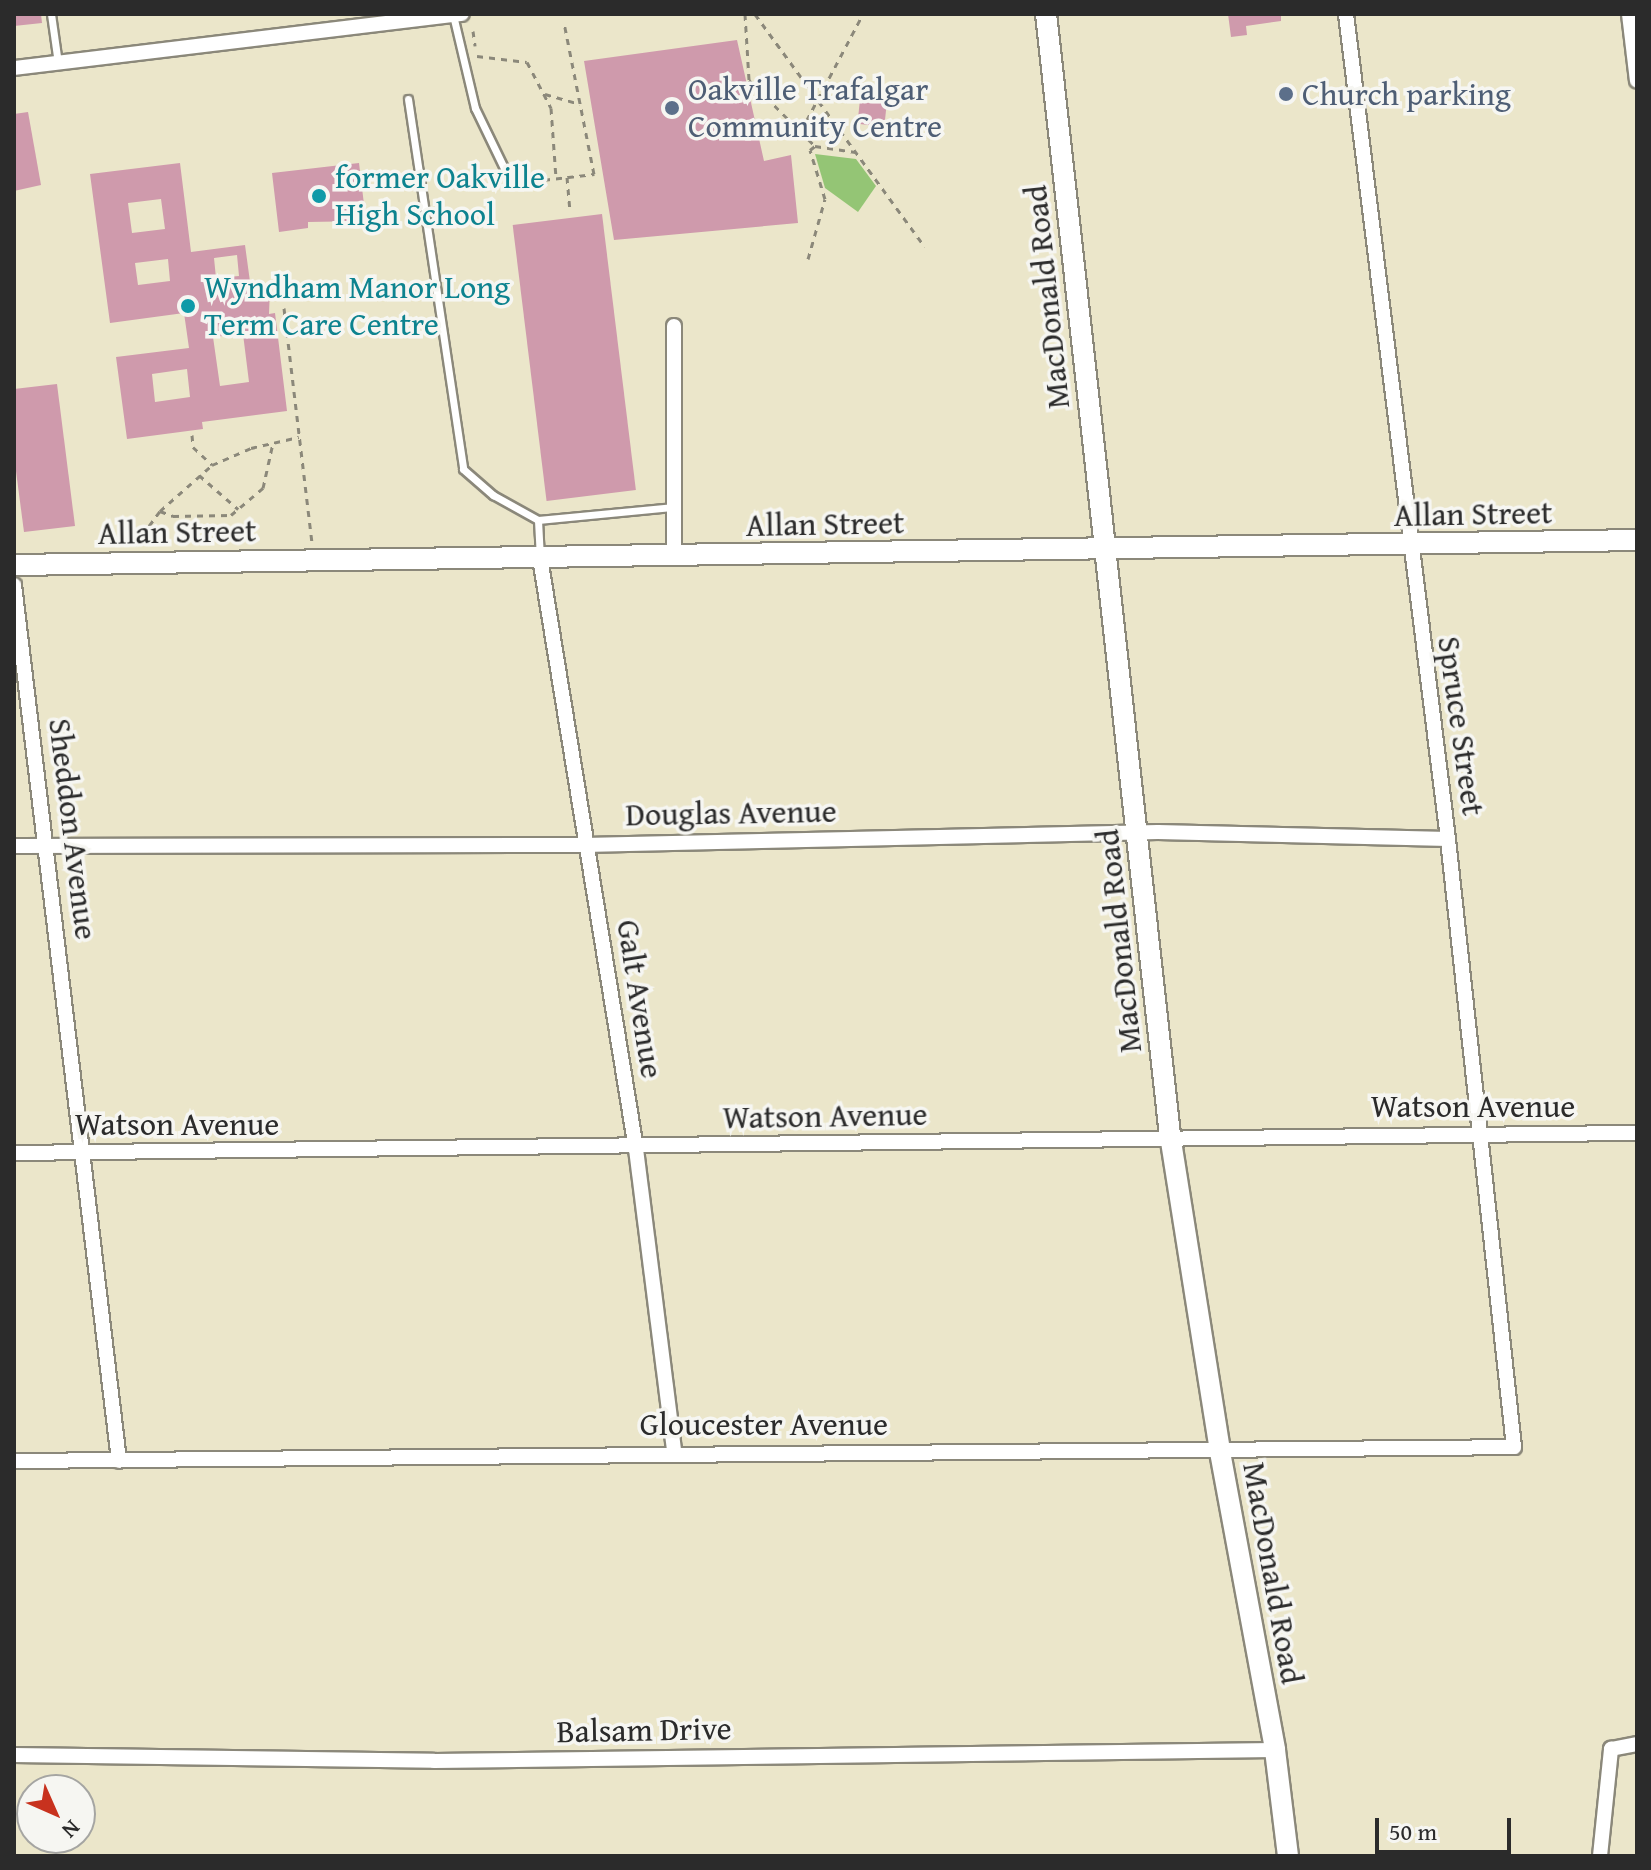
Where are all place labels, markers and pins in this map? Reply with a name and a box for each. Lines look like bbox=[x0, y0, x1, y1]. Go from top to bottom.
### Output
place label: Oakville Trafalgar Community Centre bbox=[688, 71, 942, 146]
place label: Church parking bbox=[1302, 75, 1511, 113]
marker: Church parking bbox=[1277, 85, 1295, 103]
marker: Oakville Trafalgar Community Centre bbox=[663, 99, 681, 117]
place label: former Oakville High School bbox=[335, 159, 545, 234]
marker: former Oakville High School bbox=[310, 187, 328, 205]
place label: Wyndham Manor Long Term Care Centre bbox=[204, 269, 510, 344]
marker: Wyndham Manor Long Term Care Centre bbox=[179, 297, 197, 315]

